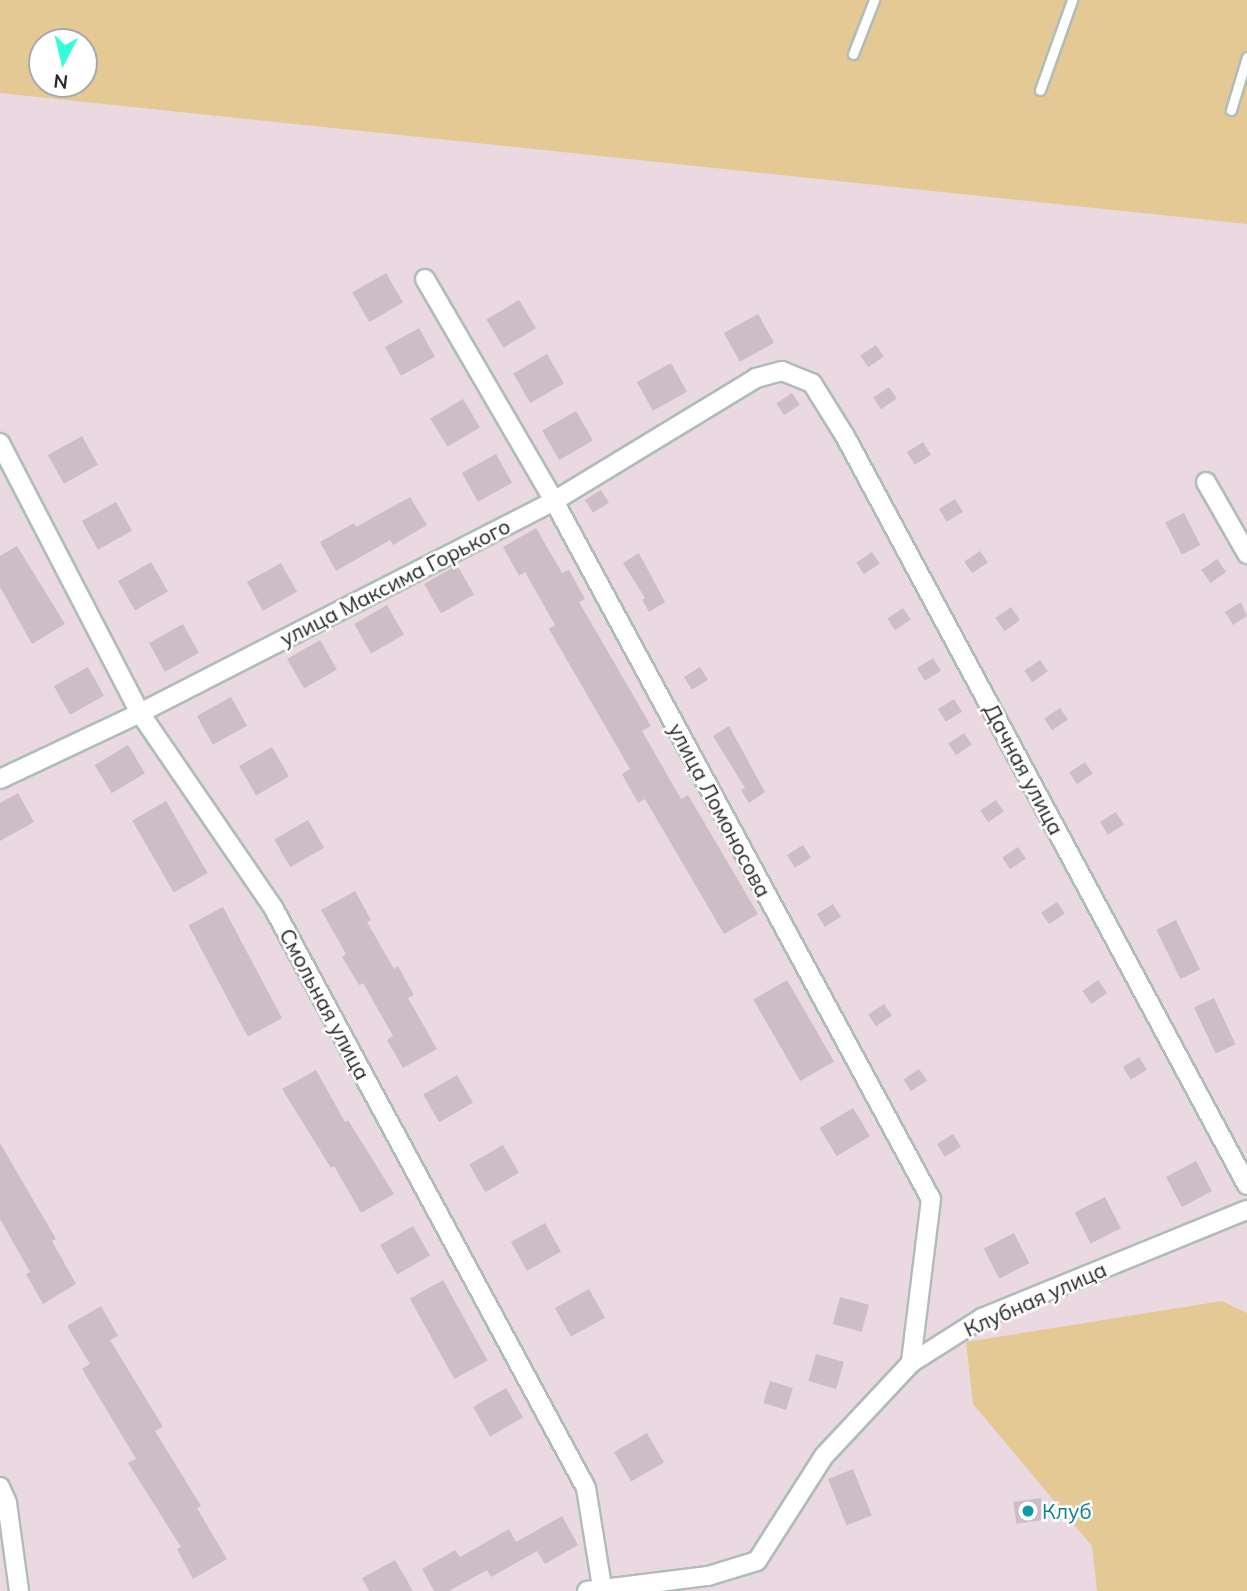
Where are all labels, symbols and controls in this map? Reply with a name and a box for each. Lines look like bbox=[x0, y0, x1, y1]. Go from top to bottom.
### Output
north arrow bbox=[28, 28, 98, 98]
text: N bbox=[52, 69, 69, 95]
street label: улица Максима Горького bbox=[276, 513, 514, 651]
street label: Дачная улица bbox=[979, 699, 1069, 839]
street label: улица Ломоносова bbox=[663, 719, 777, 901]
street label: Смольная улица bbox=[274, 924, 376, 1084]
street label: Клубная улица bbox=[960, 1256, 1110, 1342]
place label: Клуб bbox=[1042, 1498, 1092, 1524]
marker: Клуб bbox=[1020, 1503, 1036, 1519]

